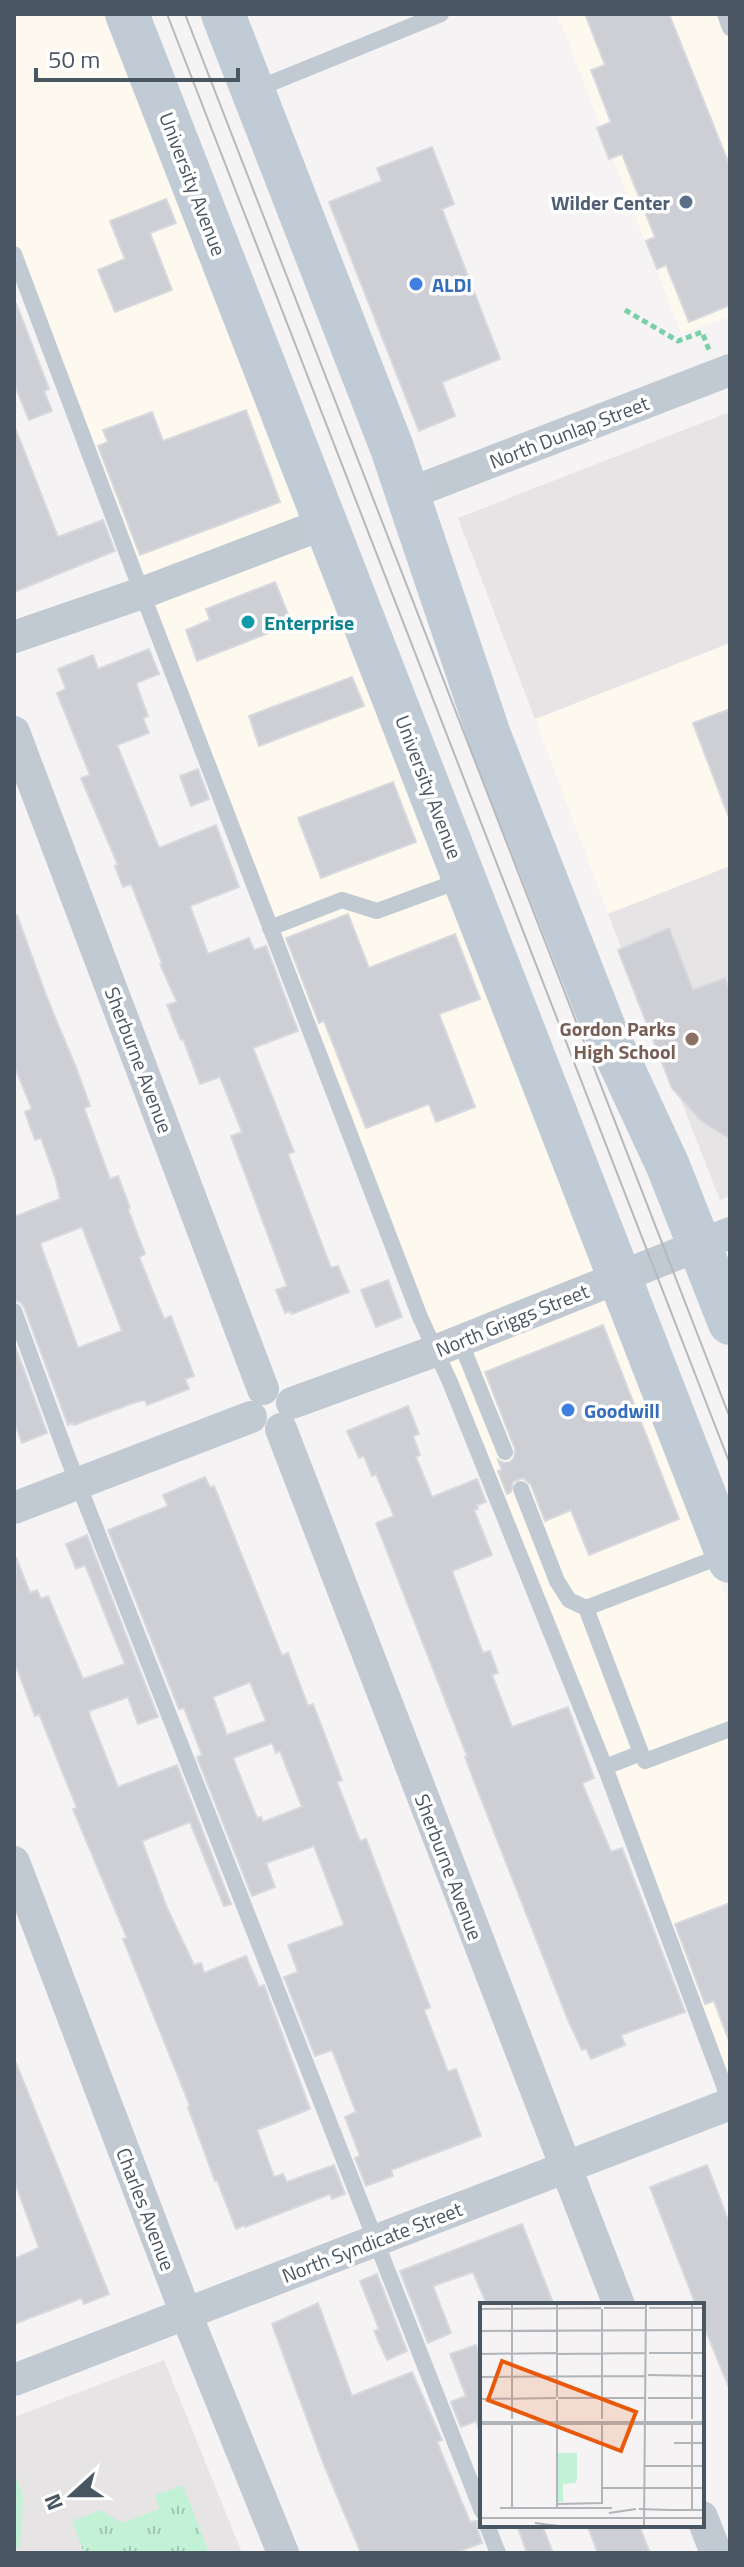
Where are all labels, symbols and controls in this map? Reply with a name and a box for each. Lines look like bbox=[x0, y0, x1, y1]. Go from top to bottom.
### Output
scale bar bbox=[36, 32, 238, 82]
text: 50 m bbox=[48, 41, 100, 77]
street label: University Avenue bbox=[151, 108, 235, 260]
place label: Wilder Center bbox=[551, 187, 671, 218]
marker: Wilder Center bbox=[677, 193, 695, 211]
place label: ALDI bbox=[432, 269, 472, 300]
marker: ALDI bbox=[407, 275, 425, 293]
street label: North Dunlap Street bbox=[485, 387, 653, 477]
place label: Enterprise bbox=[264, 607, 354, 638]
marker: Enterprise bbox=[239, 613, 257, 631]
street label: University Avenue bbox=[387, 711, 471, 863]
street label: Sherburne Avenue bbox=[97, 982, 181, 1138]
place label: Gordon Parks High School bbox=[560, 1013, 676, 1067]
marker: Gordon Parks High School bbox=[683, 1030, 701, 1048]
street label: North Griggs Street bbox=[431, 1275, 593, 1365]
place label: Goodwill bbox=[584, 1395, 660, 1426]
marker: Goodwill bbox=[559, 1401, 577, 1419]
street label: Sherburne Avenue bbox=[407, 1789, 491, 1945]
street label: Charles Avenue bbox=[108, 2143, 184, 2275]
street label: North Syndicate Street bbox=[277, 2193, 467, 2291]
inset map bbox=[480, 2303, 704, 2527]
north arrow bbox=[32, 2455, 112, 2535]
text: N bbox=[35, 2489, 72, 2515]

